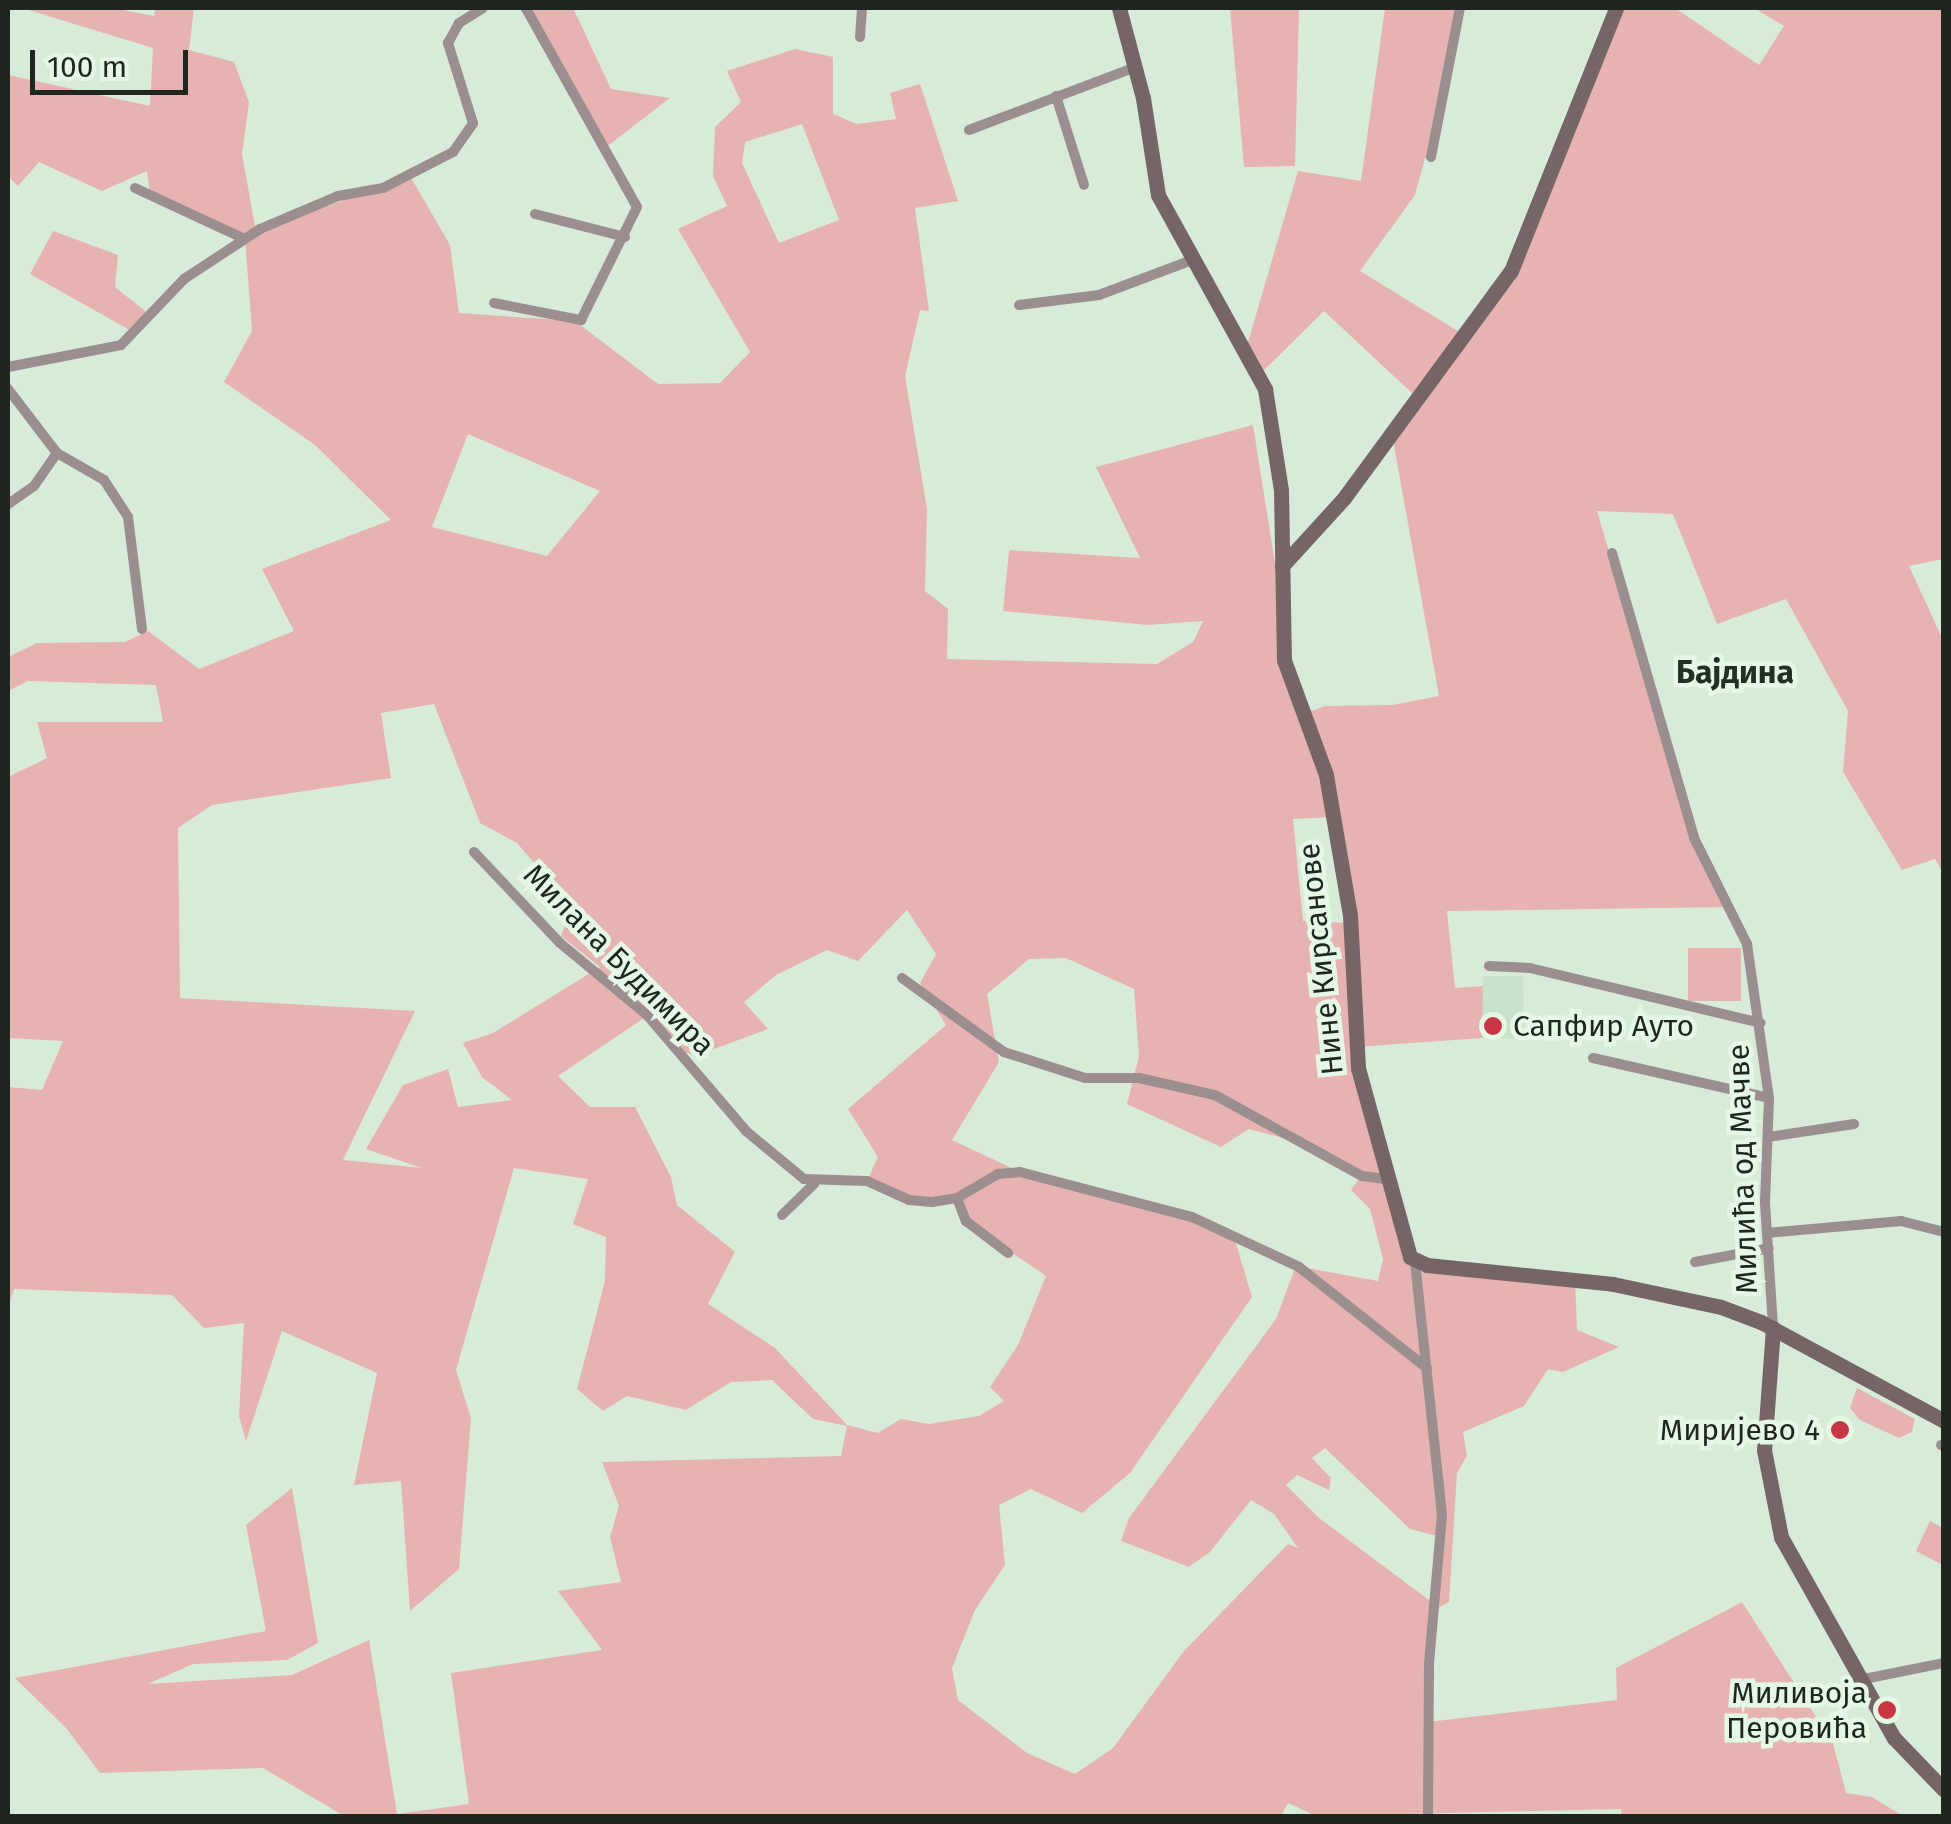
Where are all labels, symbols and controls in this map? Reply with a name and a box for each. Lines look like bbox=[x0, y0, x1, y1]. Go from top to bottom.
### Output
scale bar bbox=[35, 30, 192, 92]
text: 100 m bbox=[47, 49, 127, 85]
district label: Бајдина bbox=[1676, 653, 1794, 691]
street label: Нине Кирсанове bbox=[1291, 841, 1351, 1077]
street label: Милана Будимира bbox=[516, 857, 722, 1063]
place label: Сапфир Ауто bbox=[1513, 1008, 1694, 1044]
marker: Сапфир Ауто bbox=[1482, 1015, 1504, 1037]
street label: Милића од Мачве bbox=[1721, 1043, 1765, 1295]
place label: Миријево 4 bbox=[1660, 1412, 1820, 1448]
marker: Миријево 4 bbox=[1829, 1419, 1851, 1441]
place label: Миливоја Перовића bbox=[1726, 1675, 1867, 1746]
marker: Миливоја Перовића bbox=[1876, 1699, 1898, 1721]

